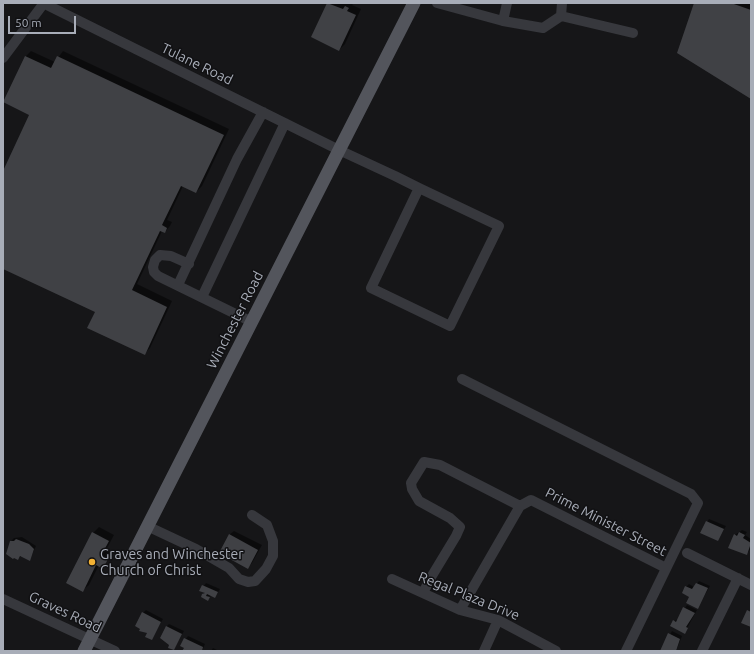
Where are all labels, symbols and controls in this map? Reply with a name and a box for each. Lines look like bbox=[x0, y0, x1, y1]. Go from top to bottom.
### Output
scale bar bbox=[10, 8, 78, 34]
text: 50 m bbox=[15, 16, 42, 29]
street label: Tulane Road bbox=[159, 39, 235, 89]
street label: Winchester Road bbox=[203, 269, 267, 371]
street label: Prime Minister Street bbox=[543, 484, 669, 560]
place label: Graves and Winchester Church of Christ bbox=[100, 546, 244, 578]
marker: Graves and Winchester Church of Christ bbox=[87, 557, 97, 567]
street label: Regal Plaza Drive bbox=[416, 568, 522, 624]
street label: Graves Road bbox=[26, 588, 104, 636]

